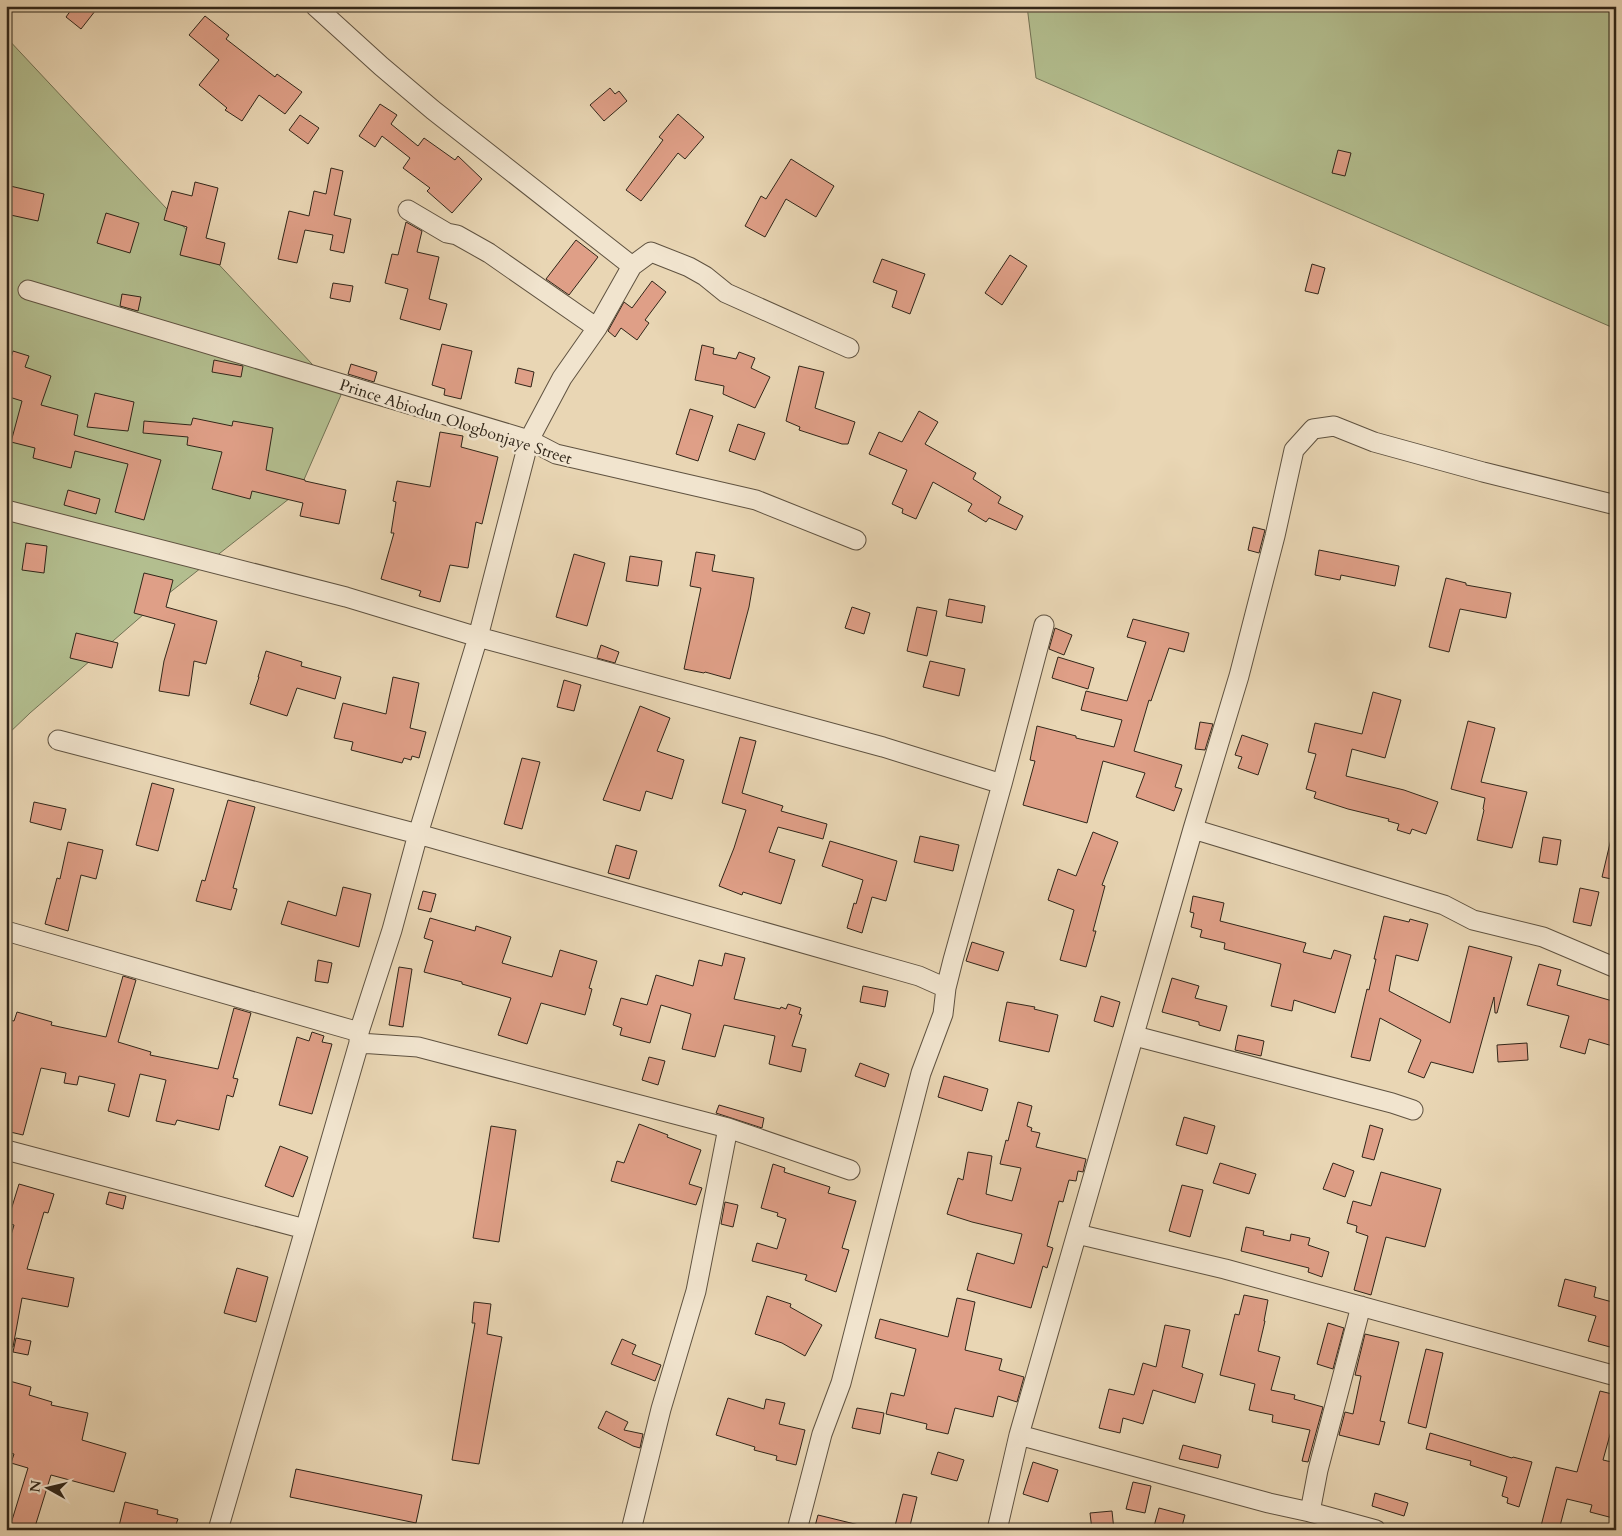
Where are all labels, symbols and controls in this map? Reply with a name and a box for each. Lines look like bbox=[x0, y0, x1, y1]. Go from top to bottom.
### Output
street label: Prince Abiodun Ologbonjaye Street bbox=[337, 374, 575, 470]
north arrow bbox=[22, 1464, 72, 1514]
text: N bbox=[25, 1479, 46, 1494]

